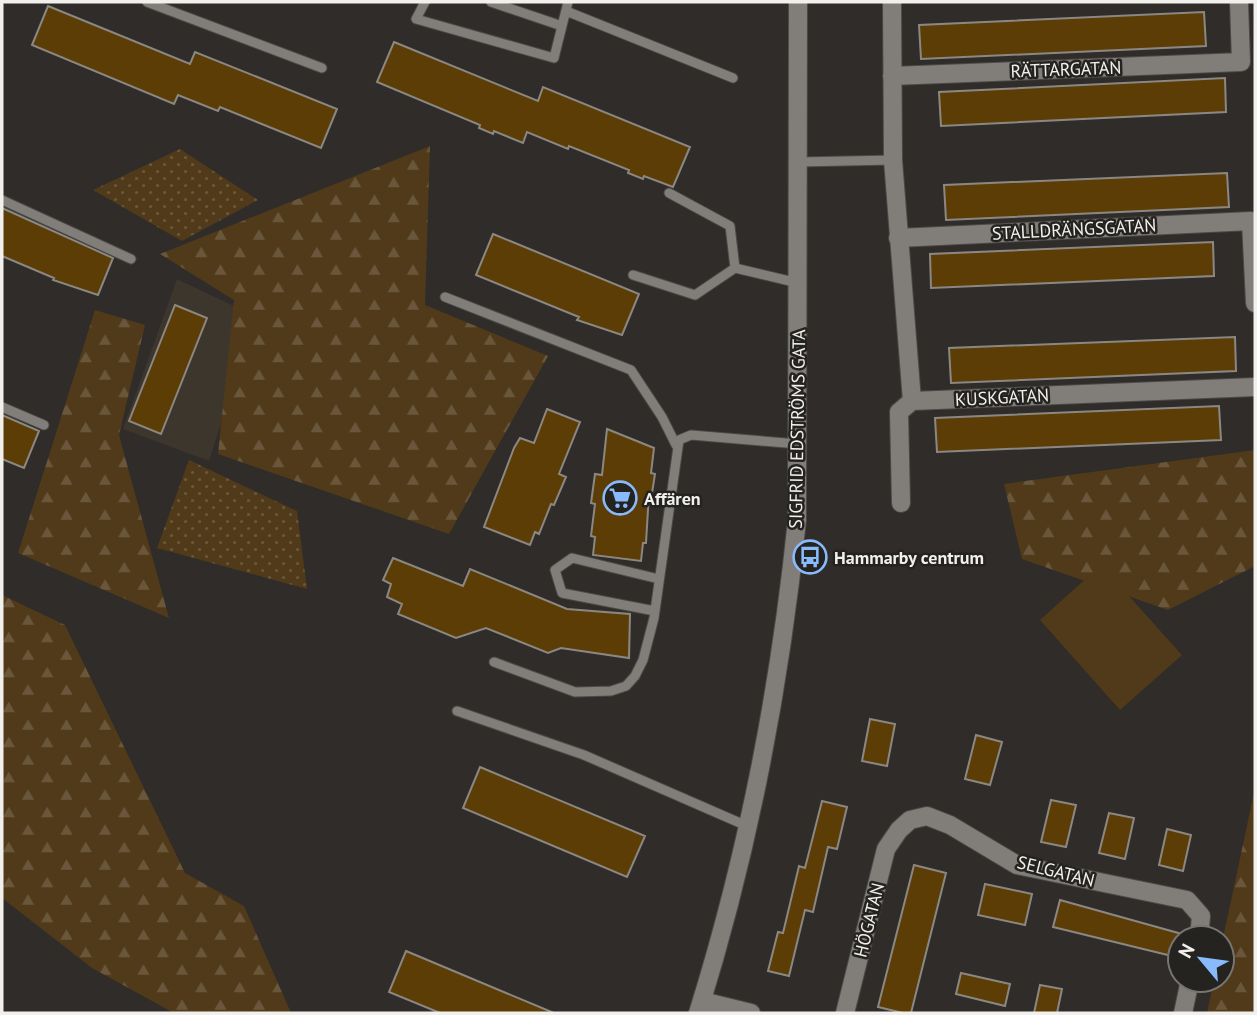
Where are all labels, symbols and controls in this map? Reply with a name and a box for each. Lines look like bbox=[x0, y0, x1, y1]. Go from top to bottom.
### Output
street label: RÄTTARGATAN bbox=[1010, 56, 1122, 82]
street label: STALLDRÄNGSGATAN bbox=[991, 213, 1157, 245]
street label: SIGFRID EDSTRÖMS GATA bbox=[784, 329, 810, 529]
street label: KUSKGATAN bbox=[954, 383, 1050, 411]
supermarket icon: Affären bbox=[601, 479, 639, 517]
place label: Affären bbox=[644, 487, 701, 510]
bus stop icon: Hammarby centrum bbox=[791, 538, 829, 576]
place label: Hammarby centrum bbox=[834, 546, 984, 569]
street label: SELGATAN bbox=[1015, 850, 1097, 892]
street label: HÖGATAN bbox=[849, 880, 889, 960]
north arrow bbox=[1166, 924, 1236, 994]
text: N bbox=[1173, 939, 1200, 962]

